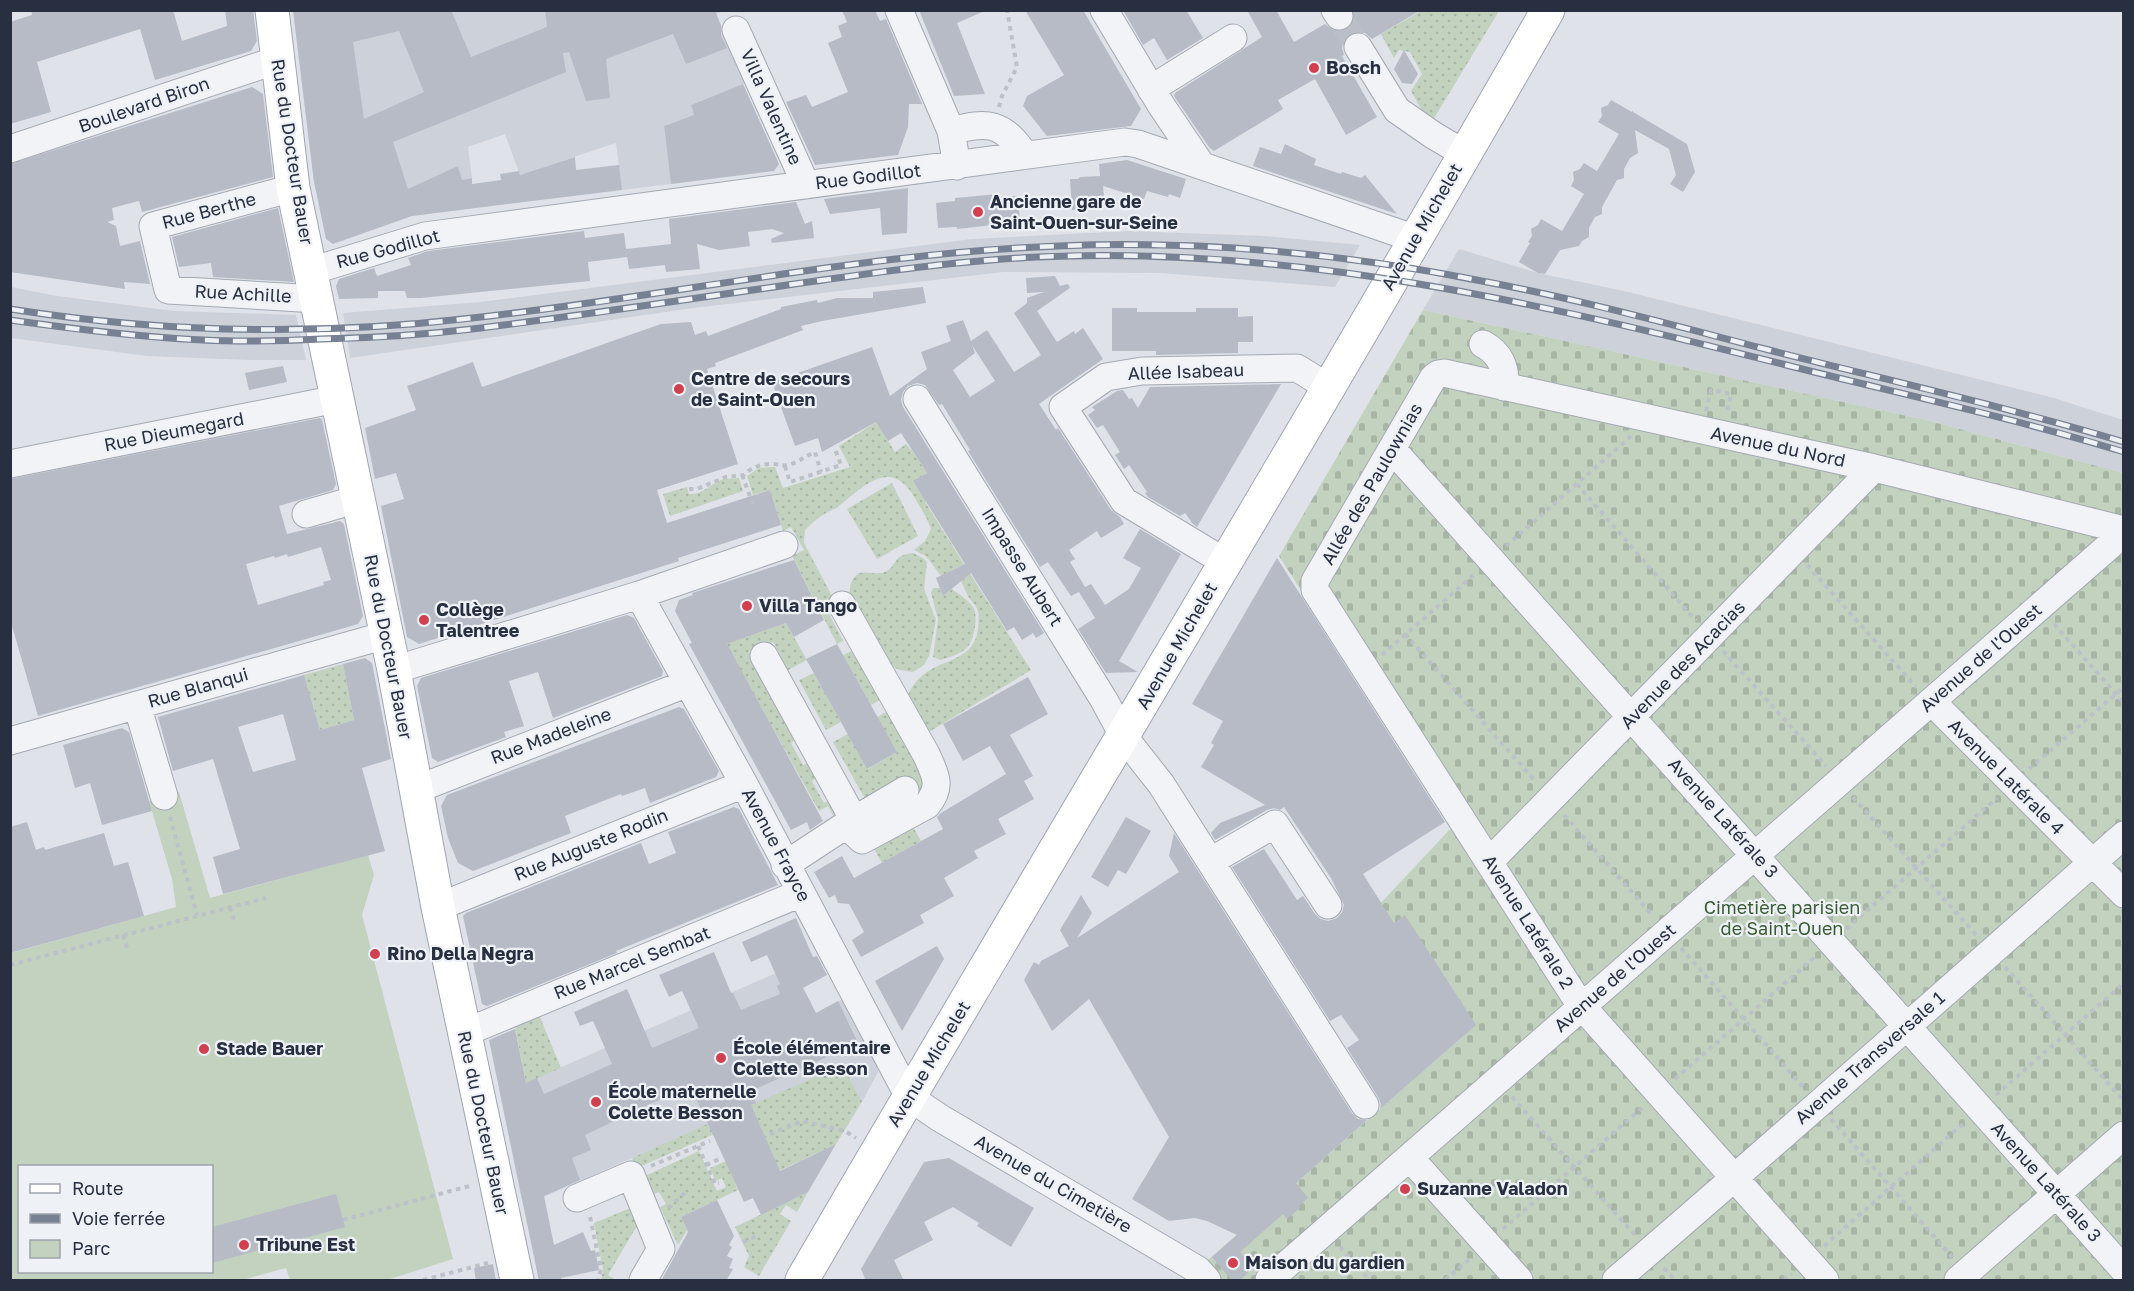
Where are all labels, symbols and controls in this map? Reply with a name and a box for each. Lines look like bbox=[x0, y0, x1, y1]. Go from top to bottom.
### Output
street label: Villa Valentine bbox=[737, 45, 807, 168]
place label: Bosch bbox=[1326, 56, 1381, 78]
street label: Rue du Docteur Bauer bbox=[267, 57, 319, 246]
marker: Bosch bbox=[1307, 61, 1321, 75]
street label: Boulevard Biron bbox=[75, 71, 212, 137]
street label: Rue Godillot bbox=[814, 159, 922, 193]
street label: Avenue Michelet bbox=[1376, 159, 1466, 294]
street label: Rue Berthe bbox=[159, 187, 258, 233]
place label: Ancienne gare de Saint-Ouen-sur-Seine bbox=[990, 190, 1178, 233]
marker: Ancienne gare de Saint-Ouen-sur-Seine bbox=[971, 205, 985, 219]
street label: Rue Godillot bbox=[333, 224, 442, 272]
street label: Rue Achille bbox=[194, 279, 292, 307]
street label: Allée Isabeau bbox=[1127, 358, 1244, 384]
place label: Centre de secours de Saint-Ouen bbox=[691, 367, 850, 410]
marker: Centre de secours de Saint-Ouen bbox=[672, 382, 686, 396]
street label: Allée des Paulownias bbox=[1316, 399, 1426, 568]
street label: Rue Dieumegard bbox=[102, 407, 246, 455]
street label: Avenue du Nord bbox=[1709, 421, 1847, 471]
street label: Impasse Aubert bbox=[978, 503, 1068, 630]
street label: Rue du Docteur Bauer bbox=[360, 552, 418, 741]
street label: Avenue Michelet bbox=[1131, 578, 1221, 713]
place label: Villa Tango bbox=[759, 594, 857, 616]
street label: Avenue des Acacias bbox=[1615, 596, 1749, 733]
place label: Collège Talentree bbox=[436, 598, 520, 641]
street label: Avenue de l'Ouest bbox=[1915, 598, 2046, 716]
marker: Villa Tango bbox=[740, 599, 754, 613]
marker: Collège Talentree bbox=[417, 613, 431, 627]
street label: Rue Blanqui bbox=[145, 662, 251, 712]
street label: Rue Madeleine bbox=[487, 702, 614, 768]
street label: Avenue Latérale 4 bbox=[1944, 714, 2069, 839]
street label: Avenue Latérale 3 bbox=[1664, 753, 1783, 882]
street label: Avenue Frayce bbox=[738, 784, 816, 905]
street label: Rue Auguste Rodin bbox=[511, 803, 671, 885]
street label: Avenue Latérale 2 bbox=[1479, 850, 1579, 993]
park label: Cimetière parisien de Saint-Ouen bbox=[1704, 896, 1860, 939]
street label: Avenue de l'Ouest bbox=[1549, 918, 1680, 1036]
street label: Rue Marcel Sembat bbox=[550, 921, 713, 1004]
place label: Rino Della Negra bbox=[387, 942, 534, 964]
marker: Rino Della Negra bbox=[368, 947, 382, 961]
street label: Avenue Transversale 1 bbox=[1790, 986, 1949, 1128]
street label: Avenue Michelet bbox=[882, 997, 974, 1130]
street label: Rue du Docteur Bauer bbox=[454, 1029, 514, 1217]
place label: École élémentaire Colette Besson bbox=[733, 1036, 891, 1079]
place label: Stade Bauer bbox=[216, 1037, 323, 1059]
marker: Stade Bauer bbox=[197, 1042, 211, 1056]
marker: École élémentaire Colette Besson bbox=[714, 1051, 728, 1065]
place label: École maternelle Colette Besson bbox=[608, 1080, 757, 1123]
marker: École maternelle Colette Besson bbox=[589, 1095, 603, 1109]
street label: Avenue Latérale 3 bbox=[1987, 1117, 2106, 1246]
street label: Avenue du Cimetière bbox=[971, 1129, 1136, 1237]
legend bbox=[18, 1165, 213, 1273]
text: Route bbox=[72, 1177, 123, 1199]
place label: Suzanne Valadon bbox=[1417, 1177, 1568, 1199]
marker: Suzanne Valadon bbox=[1398, 1182, 1412, 1196]
text: Voie ferrée bbox=[72, 1207, 165, 1229]
place label: Tribune Est bbox=[256, 1233, 355, 1255]
text: Parc bbox=[72, 1237, 111, 1259]
marker: Tribune Est bbox=[237, 1238, 251, 1252]
place label: Maison du gardien bbox=[1245, 1251, 1405, 1273]
marker: Maison du gardien bbox=[1226, 1256, 1240, 1270]

